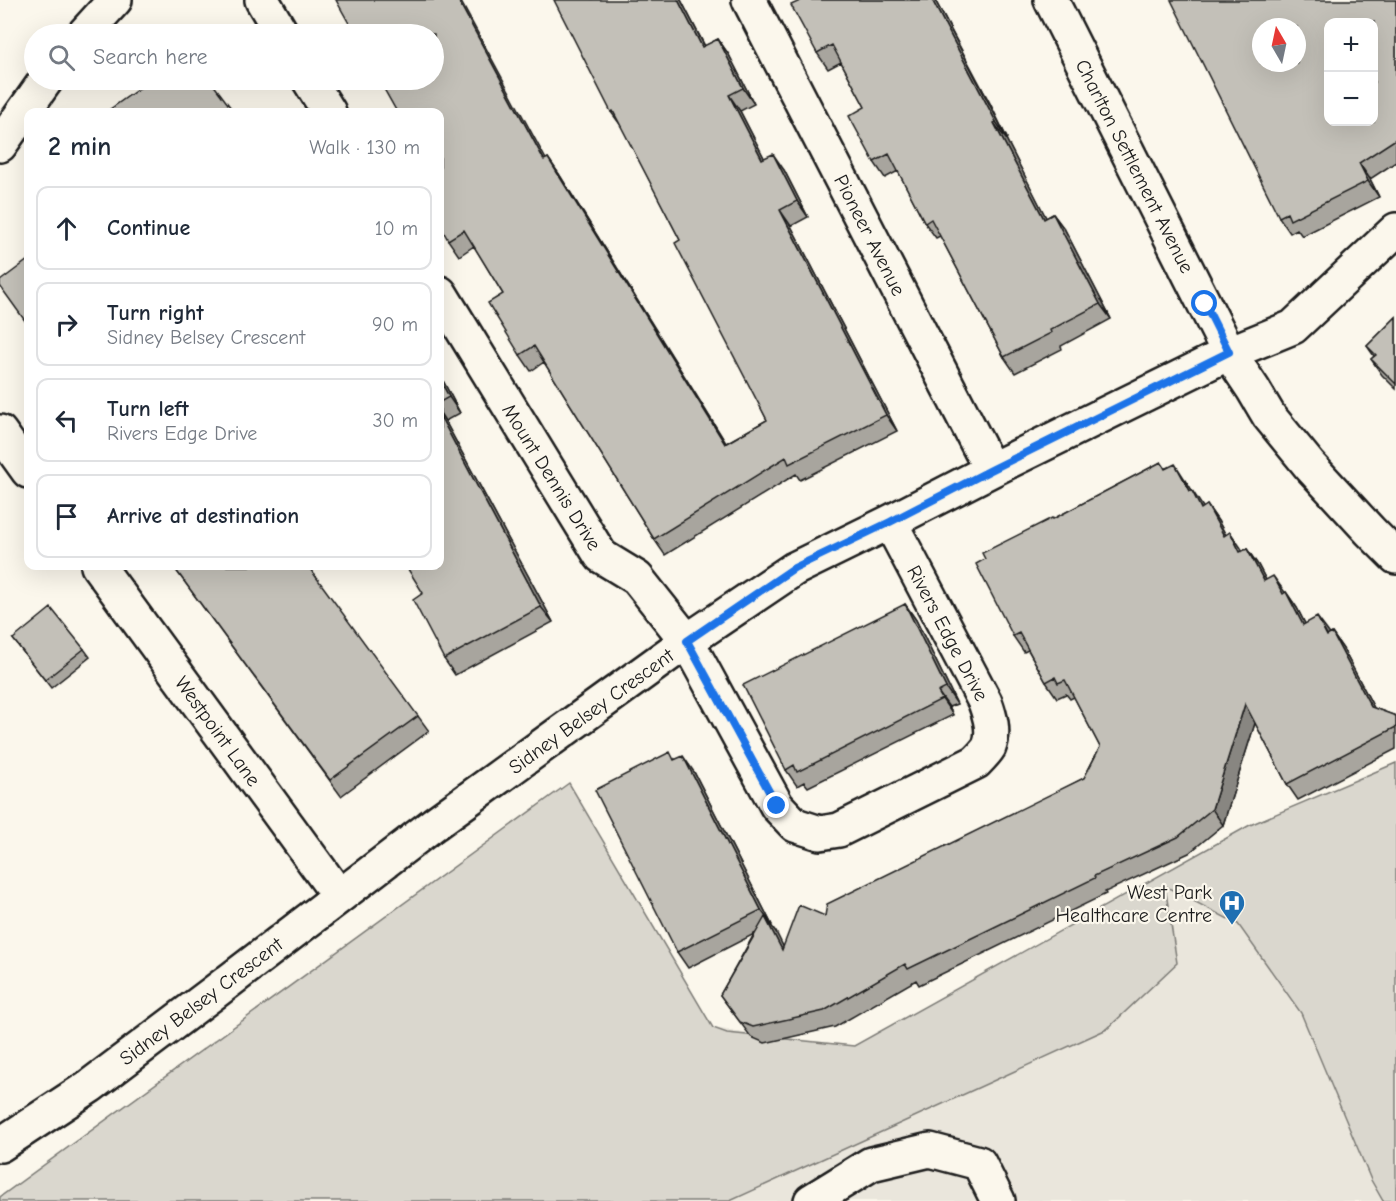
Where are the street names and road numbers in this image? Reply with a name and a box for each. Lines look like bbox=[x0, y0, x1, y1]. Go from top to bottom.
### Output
street label: Charlton Settlement Avenue bbox=[1071, 55, 1199, 277]
street label: Pioneer Avenue bbox=[829, 171, 910, 300]
street label: Mount Dennis Drive bbox=[497, 400, 606, 555]
street label: Rivers Edge Drive bbox=[902, 561, 993, 705]
street label: Sidney Belsey Crescent bbox=[504, 643, 679, 779]
street label: Westpoint Lane bbox=[170, 672, 265, 791]
street label: Sidney Belsey Crescent bbox=[115, 932, 288, 1070]

